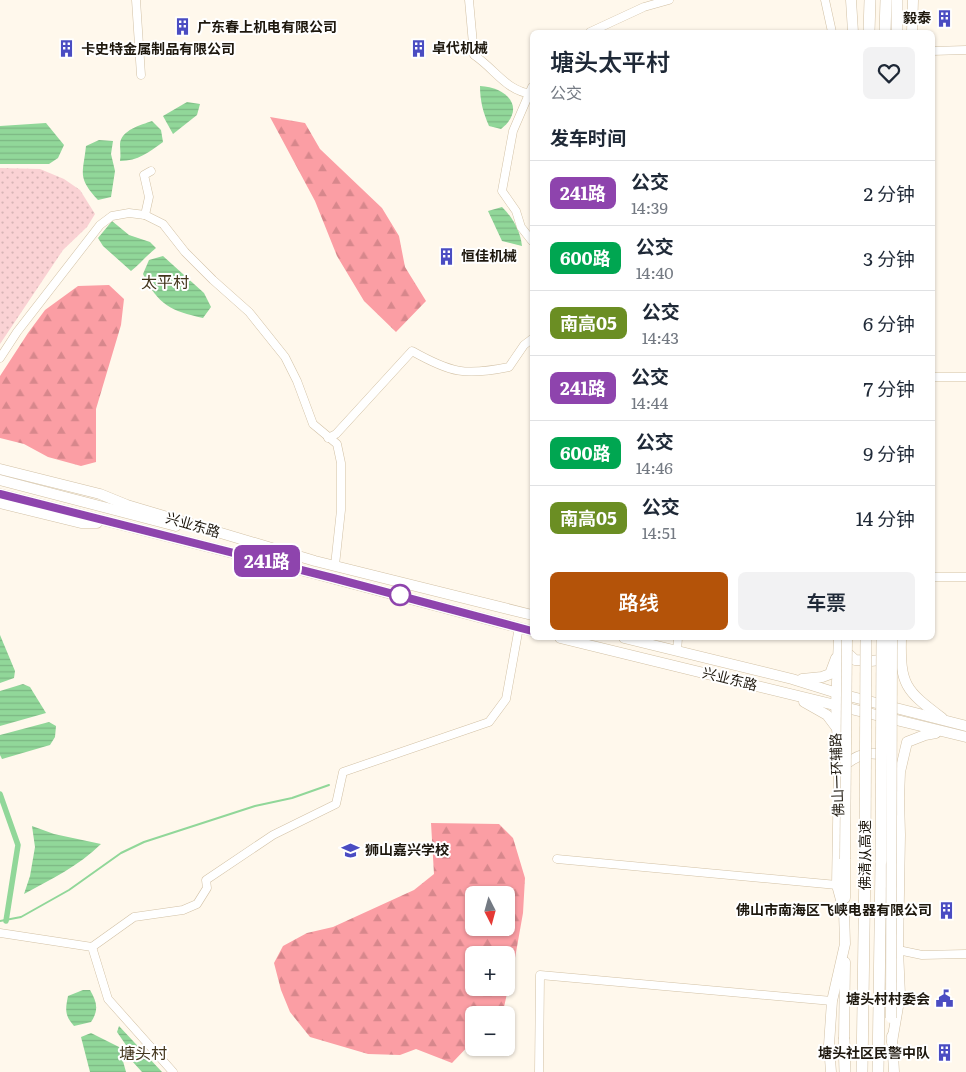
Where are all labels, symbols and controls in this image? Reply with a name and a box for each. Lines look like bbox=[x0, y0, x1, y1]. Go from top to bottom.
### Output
place label: 毅泰 bbox=[903, 7, 932, 27]
building icon: 毅泰 bbox=[935, 8, 955, 28]
place label: 广东春上机电有限公司 bbox=[197, 16, 337, 36]
building icon: 广东春上机电有限公司 bbox=[173, 17, 193, 37]
place label: 卓代机械 bbox=[432, 37, 488, 57]
place label: 卡史特金属制品有限公司 bbox=[81, 38, 235, 58]
building icon: 卓代机械 bbox=[408, 38, 428, 58]
building icon: 卡史特金属制品有限公司 bbox=[57, 39, 77, 59]
text: 塘头太平村 bbox=[550, 43, 670, 78]
button: heart bbox=[863, 47, 915, 99]
text: 公交 bbox=[550, 80, 582, 104]
text: 发车时间 bbox=[550, 123, 626, 151]
text: 公交 bbox=[631, 167, 669, 195]
text: 241路 bbox=[560, 179, 606, 206]
text: 2 分钟 bbox=[864, 179, 915, 207]
text: 14:39 bbox=[631, 195, 668, 219]
text: 公交 bbox=[636, 232, 674, 260]
text: 600路 bbox=[560, 244, 611, 271]
text: 3 分钟 bbox=[863, 244, 915, 272]
place label: 恒佳机械 bbox=[461, 245, 517, 265]
building icon: 恒佳机械 bbox=[437, 246, 457, 266]
text: 14:40 bbox=[636, 260, 673, 284]
district label: 太平村 bbox=[141, 269, 189, 293]
text: 公交 bbox=[642, 297, 680, 325]
text: 南高05 bbox=[560, 309, 617, 336]
text: 6 分钟 bbox=[863, 309, 915, 337]
text: 14:43 bbox=[642, 325, 679, 349]
text: 公交 bbox=[631, 362, 669, 390]
text: 241路 bbox=[560, 374, 606, 401]
text: 7 分钟 bbox=[864, 374, 915, 402]
text: 14:44 bbox=[631, 390, 668, 414]
text: 公交 bbox=[636, 427, 674, 455]
text: 600路 bbox=[560, 439, 611, 466]
text: 9 分钟 bbox=[863, 439, 915, 467]
text: 14:46 bbox=[636, 455, 673, 479]
text: 公交 bbox=[642, 492, 680, 520]
text: 南高05 bbox=[560, 504, 617, 531]
text: 14 分钟 bbox=[856, 504, 915, 532]
street label: 兴业东路 bbox=[164, 507, 223, 541]
text: 14:51 bbox=[642, 520, 676, 544]
line badge: 241路 bbox=[232, 545, 302, 577]
text: 241路 bbox=[244, 547, 290, 574]
button: 路线 bbox=[550, 572, 728, 630]
button: 车票 bbox=[738, 572, 915, 630]
unlabelled marker bbox=[389, 584, 411, 606]
street label: 兴业东路 bbox=[701, 662, 760, 695]
street label: 佛山一环辅路 bbox=[825, 733, 847, 817]
street label: 佛清从高速 bbox=[854, 820, 874, 890]
place label: 狮山嘉兴学校 bbox=[365, 839, 449, 859]
school or university icon: 狮山嘉兴学校 bbox=[341, 840, 361, 860]
north arrow bbox=[465, 886, 515, 936]
map controls bbox=[465, 886, 515, 1056]
place label: 佛山市南海区飞峡电器有限公司 bbox=[736, 899, 932, 919]
building icon: 佛山市南海区飞峡电器有限公司 bbox=[936, 900, 956, 920]
button: + bbox=[465, 946, 515, 996]
place label: 塘头村村委会 bbox=[846, 988, 930, 1008]
public building icon: 塘头村村委会 bbox=[934, 989, 954, 1009]
button: − bbox=[465, 1006, 515, 1056]
district label: 塘头村 bbox=[119, 1040, 167, 1064]
place label: 塘头社区民警中队 bbox=[818, 1042, 930, 1062]
building icon: 塘头社区民警中队 bbox=[934, 1043, 954, 1063]

